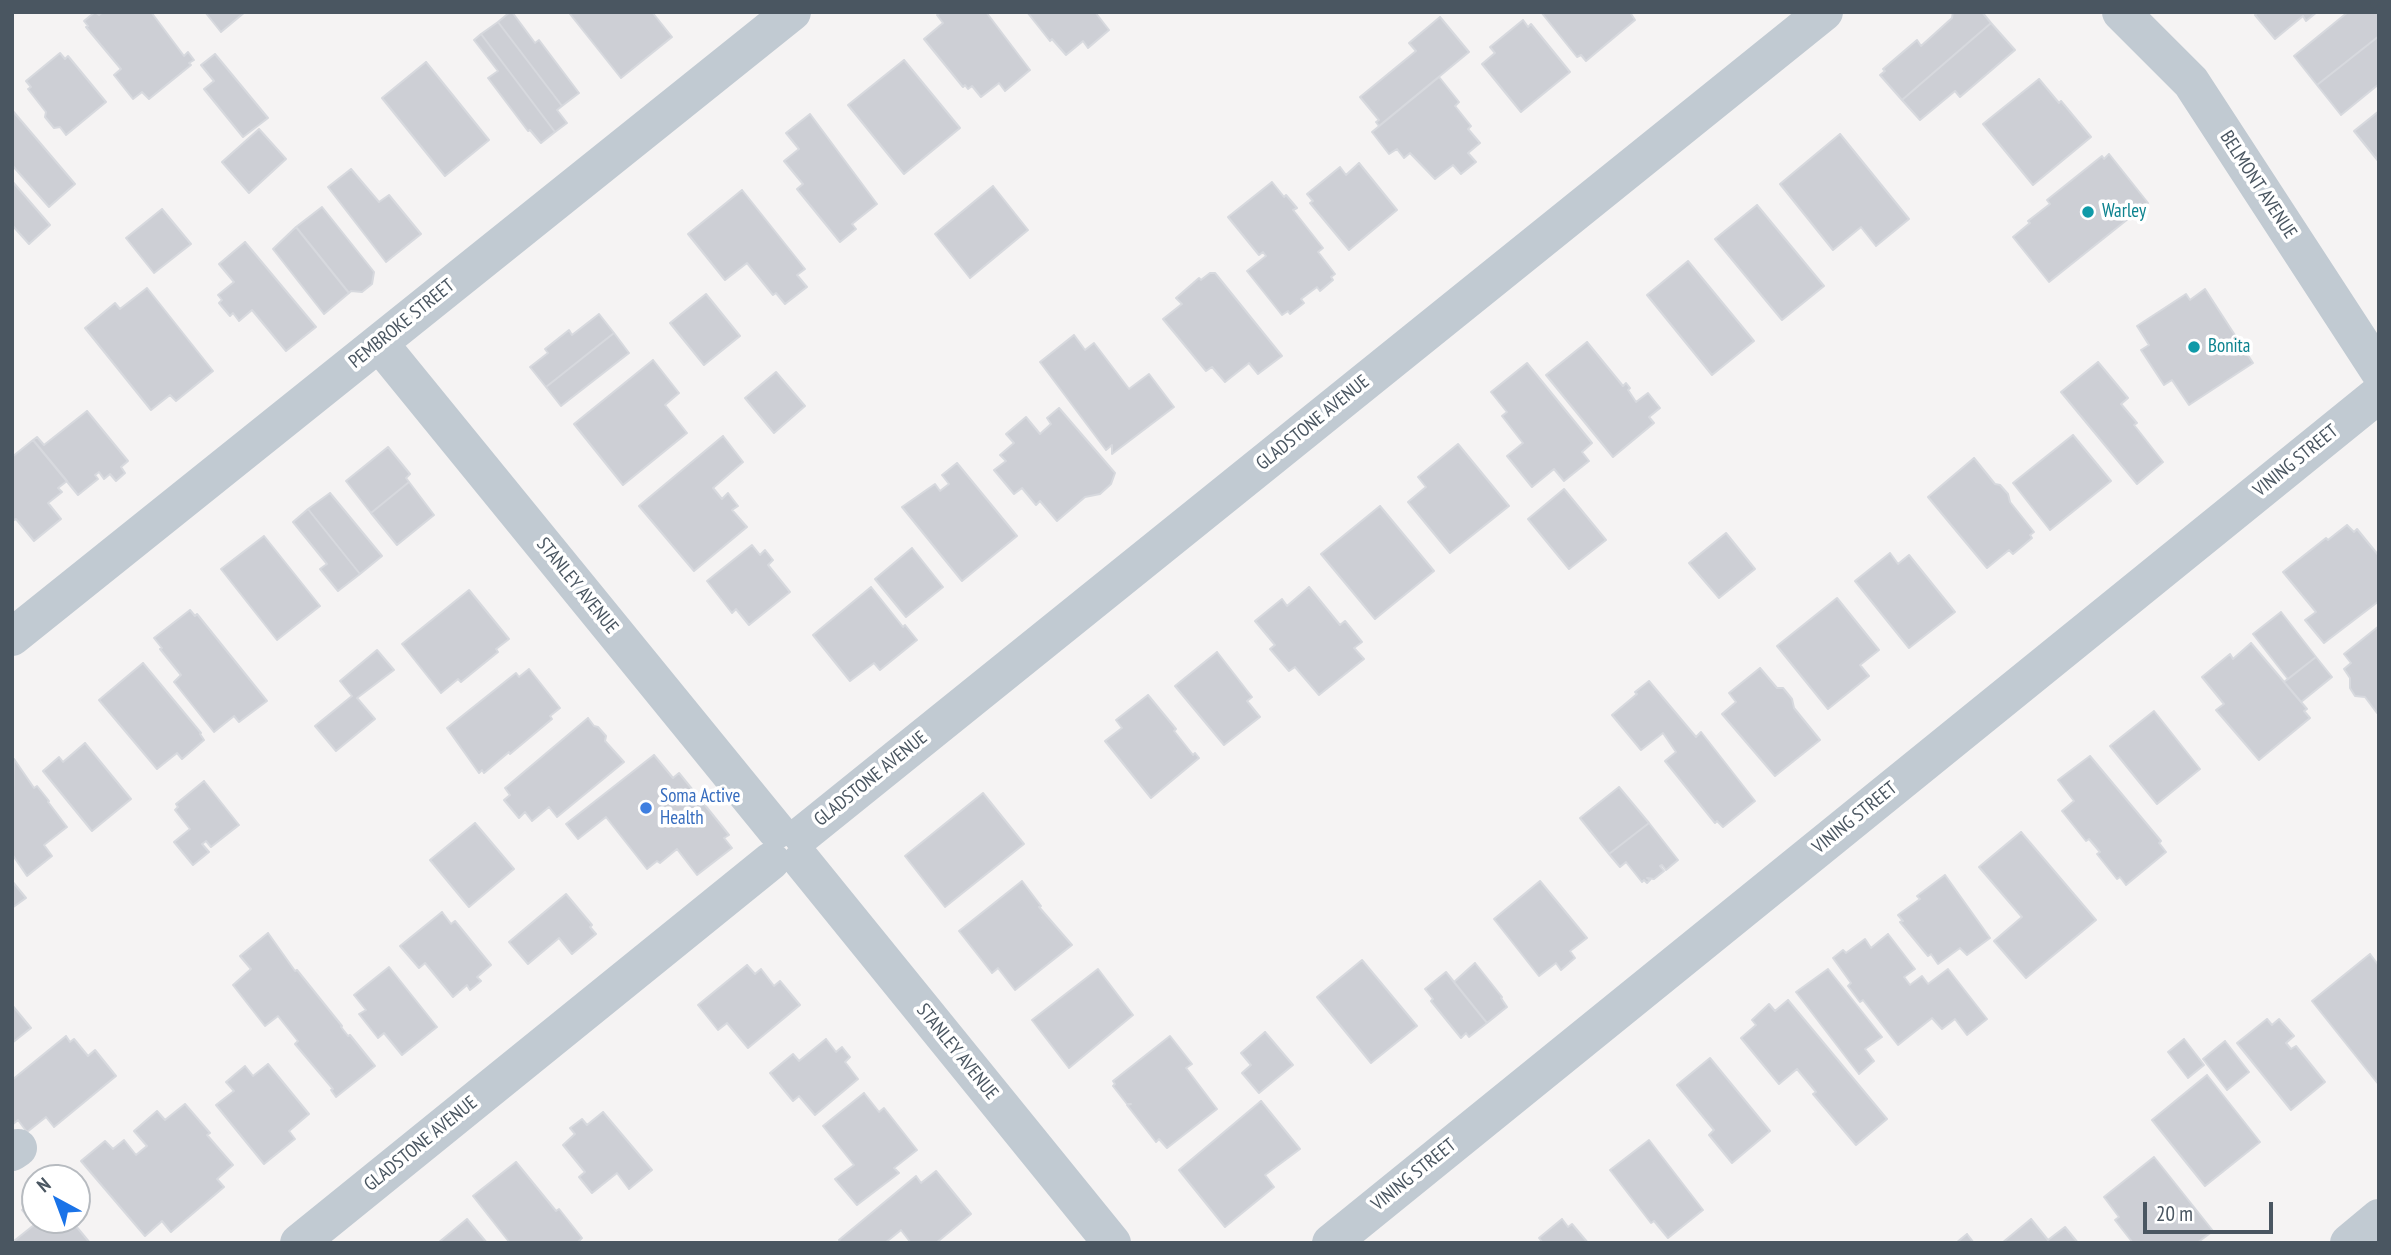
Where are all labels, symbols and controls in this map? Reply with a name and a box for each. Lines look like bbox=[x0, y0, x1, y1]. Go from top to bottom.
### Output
street label: BELMONT AVENUE bbox=[2215, 127, 2301, 243]
place label: Warley bbox=[2102, 201, 2146, 223]
marker: Warley bbox=[2080, 204, 2096, 220]
street label: PEMBROKE STREET bbox=[345, 275, 459, 373]
place label: Bonita bbox=[2208, 336, 2250, 358]
marker: Bonita bbox=[2186, 339, 2202, 355]
street label: GLADSTONE AVENUE bbox=[1252, 371, 1374, 475]
street label: VINING STREET bbox=[2249, 420, 2343, 502]
street label: STANLEY AVENUE bbox=[531, 533, 623, 639]
street label: GLADSTONE AVENUE bbox=[810, 727, 932, 831]
street label: VINING STREET bbox=[1808, 777, 1902, 859]
place label: Soma Active Health bbox=[660, 786, 740, 830]
marker: Soma Active Health bbox=[638, 800, 654, 816]
street label: STANLEY AVENUE bbox=[911, 999, 1003, 1105]
street label: GLADSTONE AVENUE bbox=[360, 1092, 482, 1196]
street label: VINING STREET bbox=[1367, 1134, 1461, 1216]
north arrow bbox=[21, 1164, 91, 1234]
text: N bbox=[32, 1172, 55, 1197]
scale bar bbox=[2146, 1188, 2276, 1232]
text: 20 m bbox=[2156, 1200, 2193, 1227]

